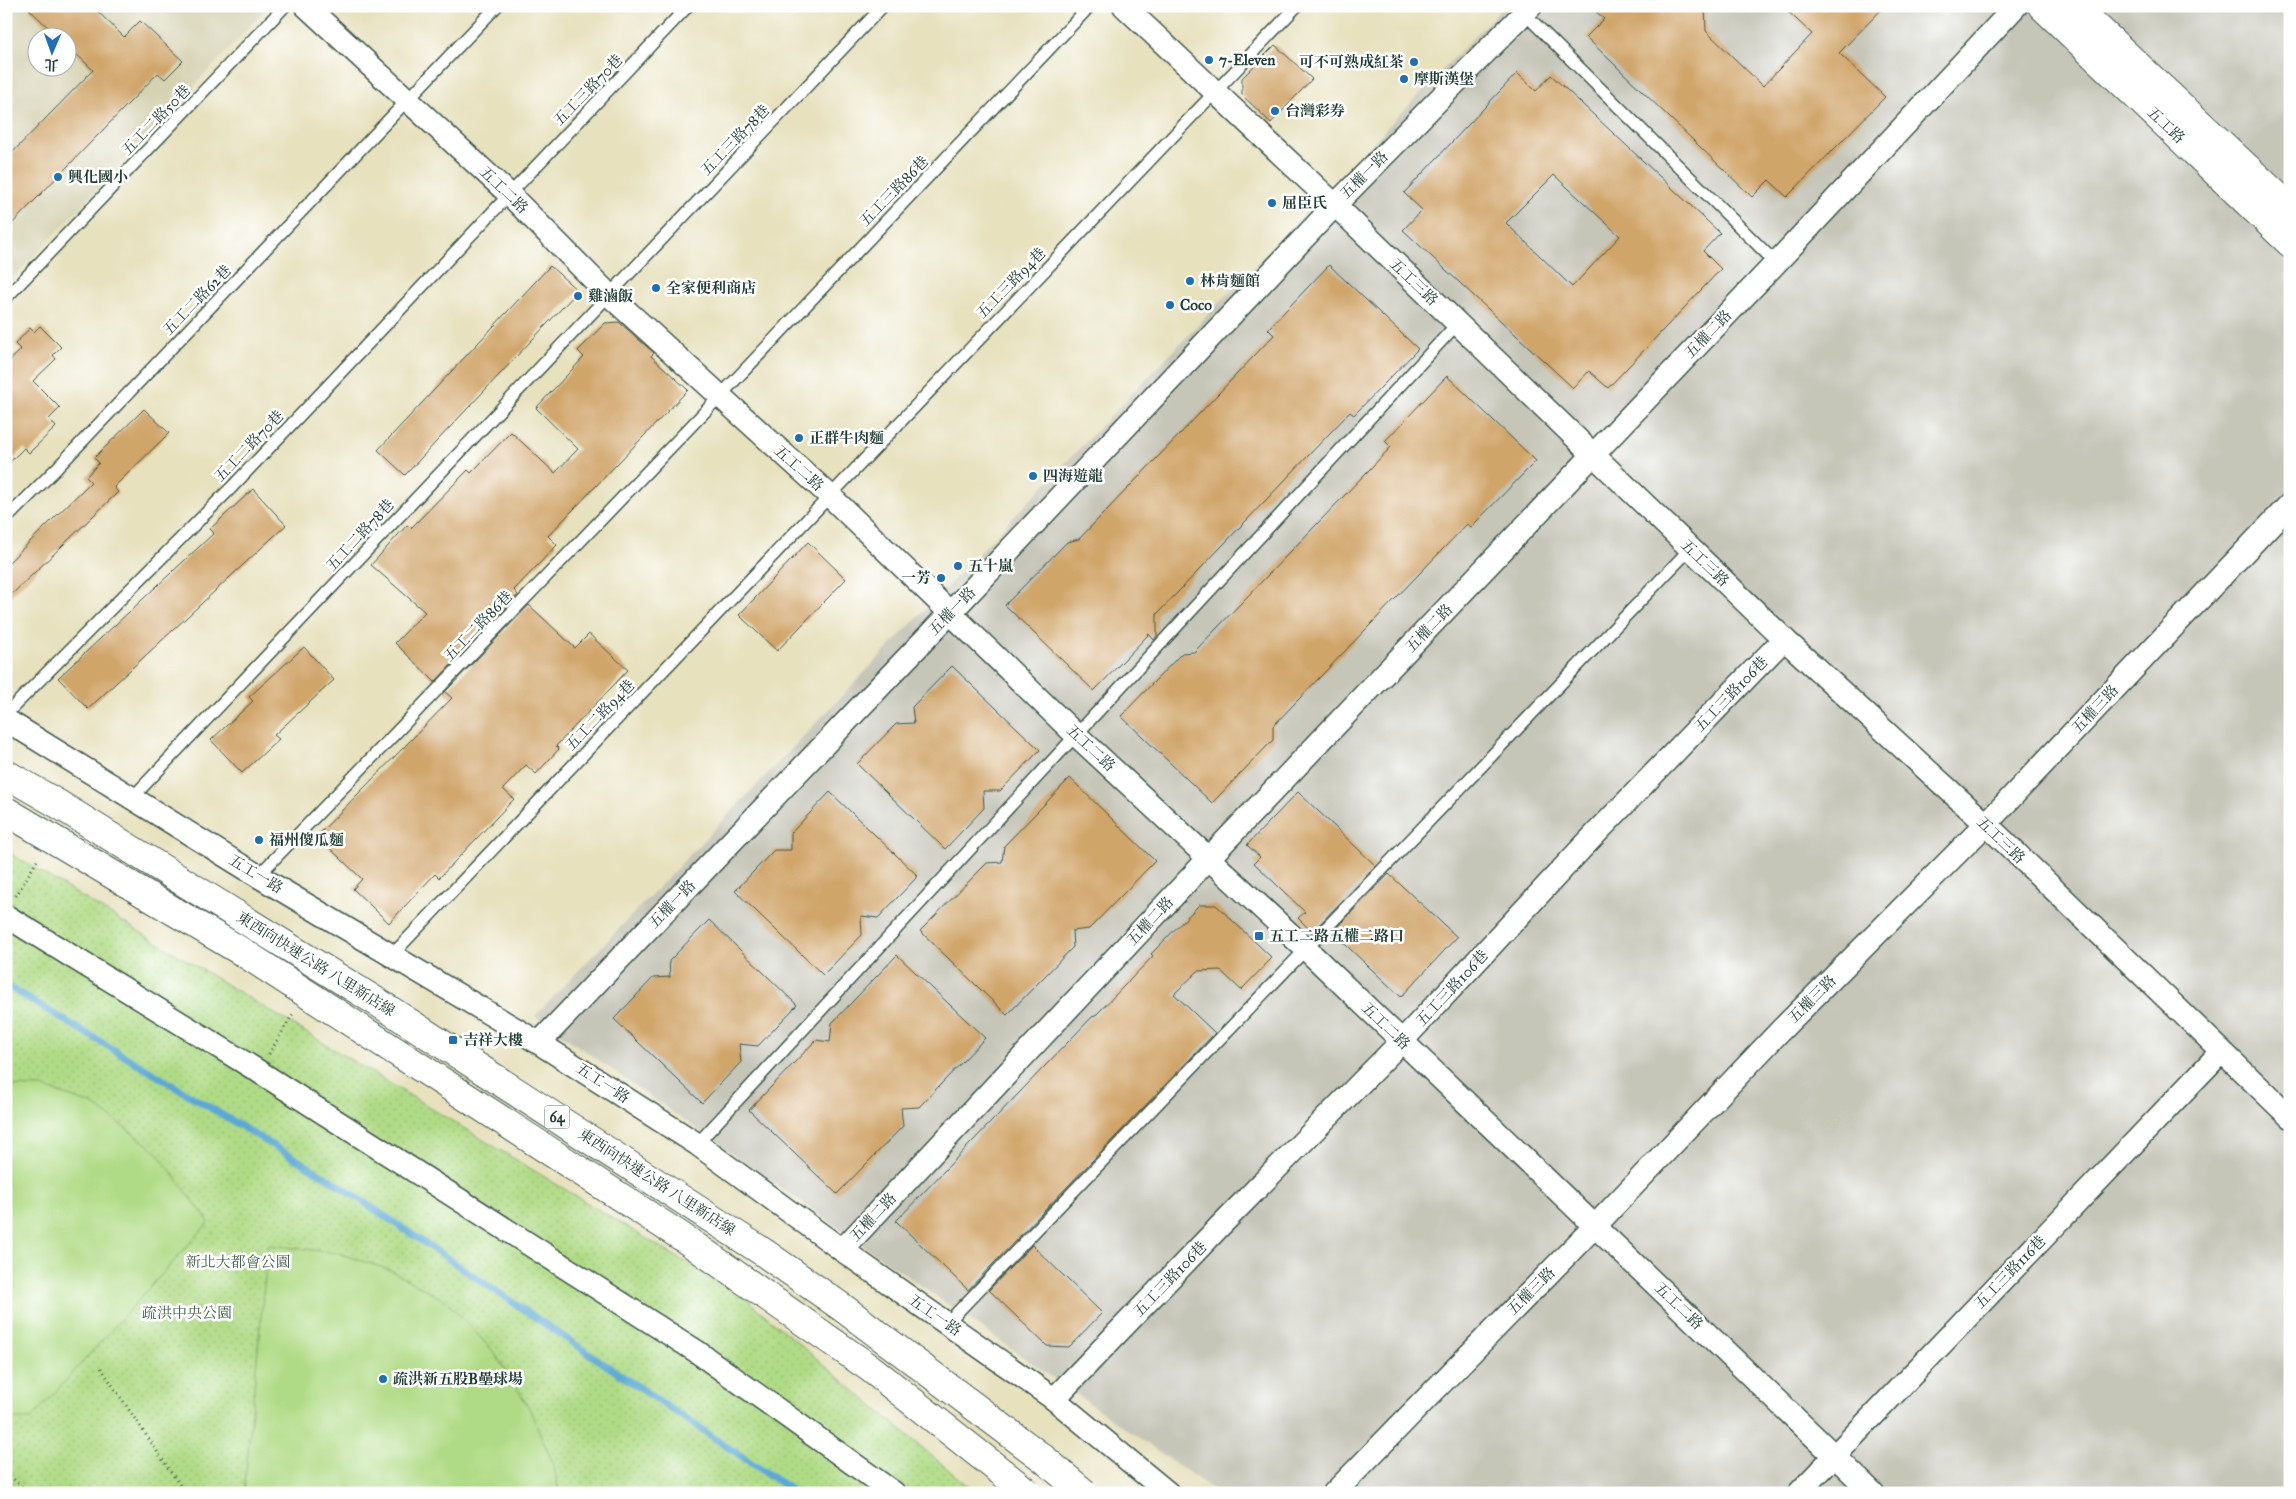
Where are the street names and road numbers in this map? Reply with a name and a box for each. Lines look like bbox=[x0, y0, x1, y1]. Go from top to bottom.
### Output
street label: 五工三路70巷 bbox=[550, 51, 626, 129]
street label: 五工二路50巷 bbox=[118, 81, 194, 159]
street label: 五工三路78巷 bbox=[697, 101, 773, 179]
street label: 五工路 bbox=[2144, 103, 2188, 147]
street label: 五權一路 bbox=[1336, 147, 1392, 203]
street label: 五工三路86巷 bbox=[856, 152, 932, 230]
street label: 五工二路 bbox=[476, 163, 532, 217]
street label: 五工三路94巷 bbox=[973, 244, 1049, 322]
street label: 五工三路 bbox=[1386, 255, 1442, 309]
street label: 五工二路62巷 bbox=[159, 261, 235, 339]
street label: 五權二路 bbox=[1681, 306, 1735, 362]
street label: 五工二路70巷 bbox=[211, 407, 287, 485]
street label: 五工二路 bbox=[771, 441, 827, 495]
street label: 五工二路78巷 bbox=[322, 496, 398, 574]
street label: 五工三路 bbox=[1677, 536, 1733, 590]
street label: 五權一路 bbox=[925, 583, 979, 639]
street label: 五工二路86巷 bbox=[440, 587, 516, 665]
street label: 五權二路 bbox=[1402, 600, 1456, 656]
street label: 五工三路106巷 bbox=[1691, 653, 1771, 735]
street label: 五工二路94巷 bbox=[562, 676, 638, 754]
street label: 五權三路 bbox=[2068, 681, 2122, 737]
street label: 五工二路 bbox=[1063, 721, 1119, 775]
street label: 五工三路 bbox=[1973, 813, 2029, 867]
street label: 五工一路 bbox=[226, 851, 286, 897]
street label: 五權一路 bbox=[645, 876, 699, 932]
street label: 五權二路 bbox=[1123, 893, 1177, 949]
street label: 東西向快速公路 八里新店線 bbox=[234, 908, 398, 1020]
street label: 五工三路106巷 bbox=[1412, 946, 1492, 1030]
street label: 五權三路 bbox=[1784, 971, 1840, 1027]
street label: 五工二路 bbox=[1358, 999, 1414, 1053]
street label: 五工一路 bbox=[573, 1059, 633, 1107]
road number: 64 bbox=[544, 1106, 570, 1128]
street label: 東西向快速公路 八里新店線 bbox=[575, 1125, 739, 1239]
street label: 五權二路 bbox=[846, 1189, 900, 1245]
street label: 五工三路116巷 bbox=[1971, 1232, 2049, 1312]
street label: 五工三路106巷 bbox=[1130, 1238, 1210, 1320]
street label: 五權三路 bbox=[1503, 1263, 1559, 1319]
street label: 五工二路 bbox=[1651, 1279, 1707, 1333]
street label: 五工一路 bbox=[905, 1290, 965, 1340]

